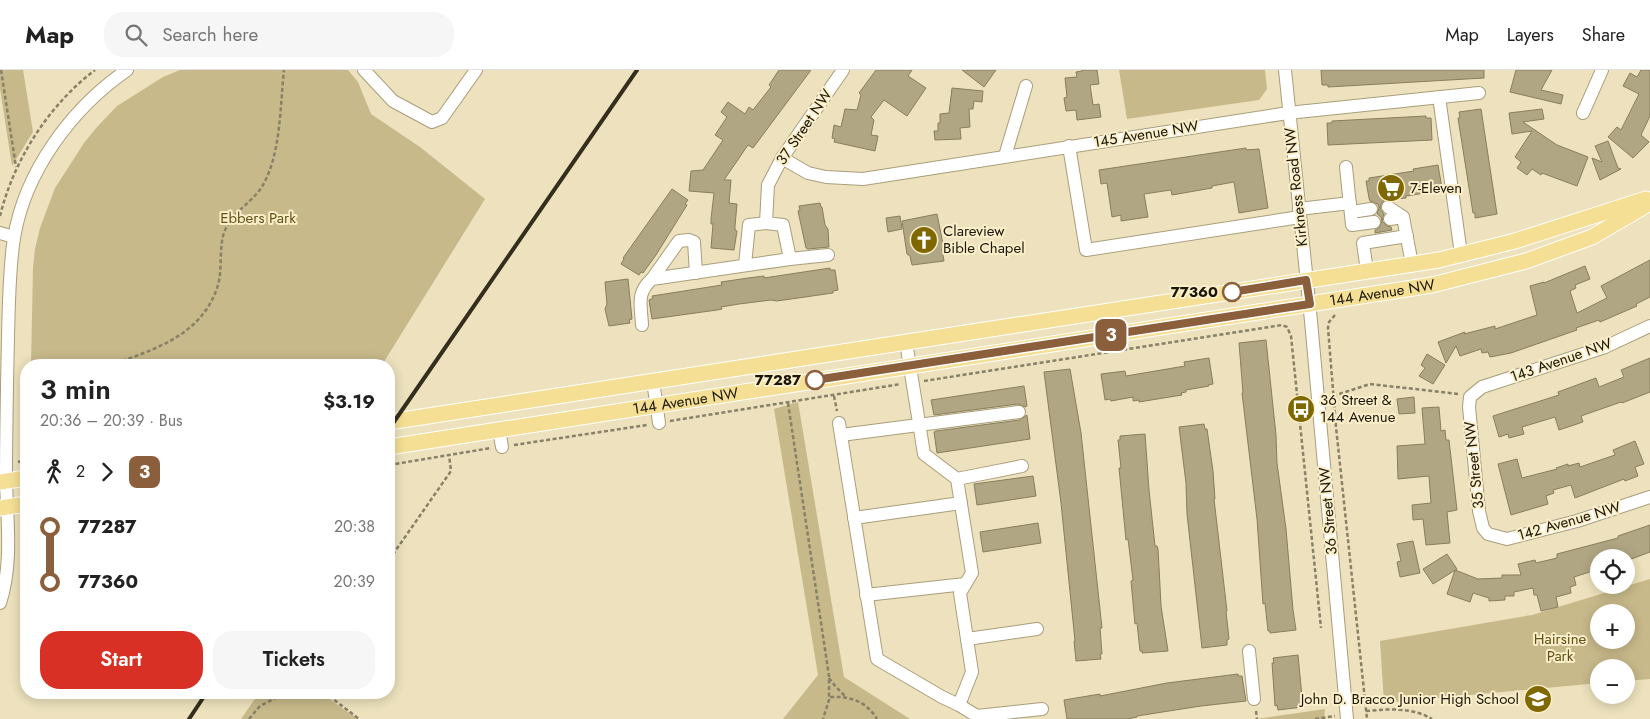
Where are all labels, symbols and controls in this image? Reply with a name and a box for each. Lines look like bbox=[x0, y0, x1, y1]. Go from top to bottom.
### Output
search box bbox=[104, 12, 454, 57]
text: Map bbox=[25, 17, 74, 52]
icon: search bbox=[122, 21, 150, 49]
text: Search here bbox=[162, 21, 258, 48]
text: Map bbox=[1445, 22, 1479, 48]
text: Layers bbox=[1507, 22, 1554, 48]
text: Share bbox=[1582, 22, 1625, 48]
street label: 37 Street NW bbox=[771, 85, 838, 169]
street label: 145 Avenue NW bbox=[1092, 115, 1200, 153]
street label: Kirkness Road NW bbox=[1279, 126, 1313, 248]
supermarket icon: 7-Eleven bbox=[1376, 173, 1406, 203]
place label: 7-Eleven bbox=[1410, 177, 1462, 199]
park label: Ebbers Park bbox=[220, 207, 296, 229]
place label: Clareview Bible Chapel bbox=[943, 220, 1025, 259]
church icon: Clareview Bible Chapel bbox=[909, 225, 939, 255]
street label: 144 Avenue NW bbox=[1328, 274, 1437, 312]
place label: 77360 bbox=[1171, 281, 1218, 303]
marker: 77360 bbox=[1222, 282, 1242, 302]
line badge: 3 bbox=[1095, 319, 1127, 351]
text: 3 bbox=[1105, 322, 1117, 348]
street label: 143 Avenue NW bbox=[1507, 332, 1615, 388]
text: 3 min bbox=[40, 369, 111, 410]
place label: 77287 bbox=[755, 369, 802, 391]
marker: 77287 bbox=[805, 370, 825, 390]
street label: 144 Avenue NW bbox=[631, 382, 740, 420]
text: $3.19 bbox=[323, 388, 375, 415]
place label: 36 Street & 144 Avenue bbox=[1320, 389, 1396, 428]
bus stop icon: 36 Street & 144 Avenue bbox=[1286, 394, 1316, 424]
text: 20:36 – 20:39 · Bus bbox=[40, 409, 183, 432]
street label: 35 Street NW bbox=[1458, 420, 1490, 510]
icon: walk bbox=[40, 458, 68, 486]
icon: forward bbox=[93, 458, 121, 486]
text: 3 bbox=[139, 459, 150, 485]
text: 2 bbox=[76, 460, 85, 483]
street label: 36 Street NW bbox=[1313, 466, 1343, 556]
street label: 142 Avenue NW bbox=[1515, 496, 1623, 546]
text: 77287 bbox=[78, 513, 136, 540]
text: 20:38 bbox=[334, 515, 375, 538]
map controls bbox=[1590, 549, 1635, 704]
button: locate bbox=[1590, 549, 1635, 594]
text: 77360 bbox=[78, 568, 138, 595]
text: 20:39 bbox=[334, 570, 375, 593]
button: + bbox=[1590, 604, 1635, 649]
park label: Hairsine Park bbox=[1534, 628, 1587, 667]
button: Start bbox=[40, 631, 203, 689]
button: Tickets bbox=[213, 631, 375, 689]
button: − bbox=[1590, 659, 1635, 704]
school or university icon: John D. Bracco Junior High School bbox=[1523, 684, 1553, 714]
place label: John D. Bracco Junior High School bbox=[1299, 688, 1519, 710]

